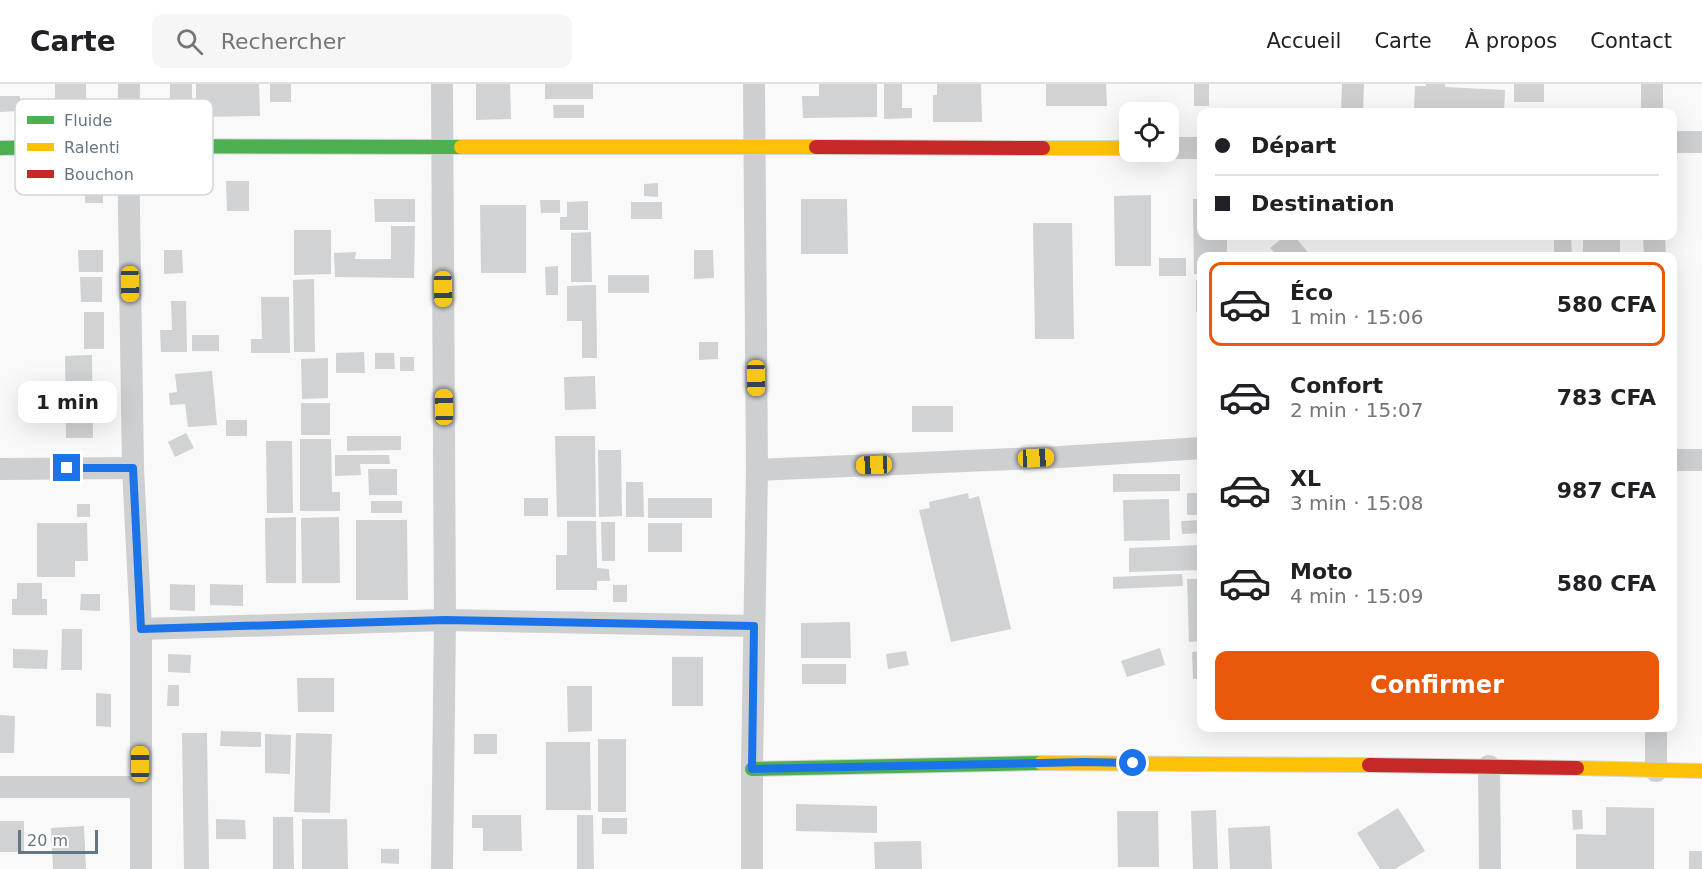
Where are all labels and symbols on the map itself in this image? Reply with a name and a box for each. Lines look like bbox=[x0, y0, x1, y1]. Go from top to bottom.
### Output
legend bbox=[15, 99, 213, 195]
text: Fluide bbox=[64, 111, 112, 130]
text: Ralenti bbox=[64, 138, 120, 157]
text: Bouchon bbox=[64, 165, 134, 184]
car bbox=[121, 266, 139, 302]
car bbox=[434, 271, 452, 307]
car bbox=[747, 360, 765, 396]
callout: 1 min bbox=[17, 381, 116, 423]
car bbox=[435, 389, 453, 425]
car bbox=[1018, 448, 1054, 468]
route end bbox=[53, 454, 80, 481]
car bbox=[856, 455, 892, 475]
car bbox=[131, 746, 149, 782]
route start bbox=[1119, 749, 1146, 776]
scale bar bbox=[18, 827, 98, 854]

